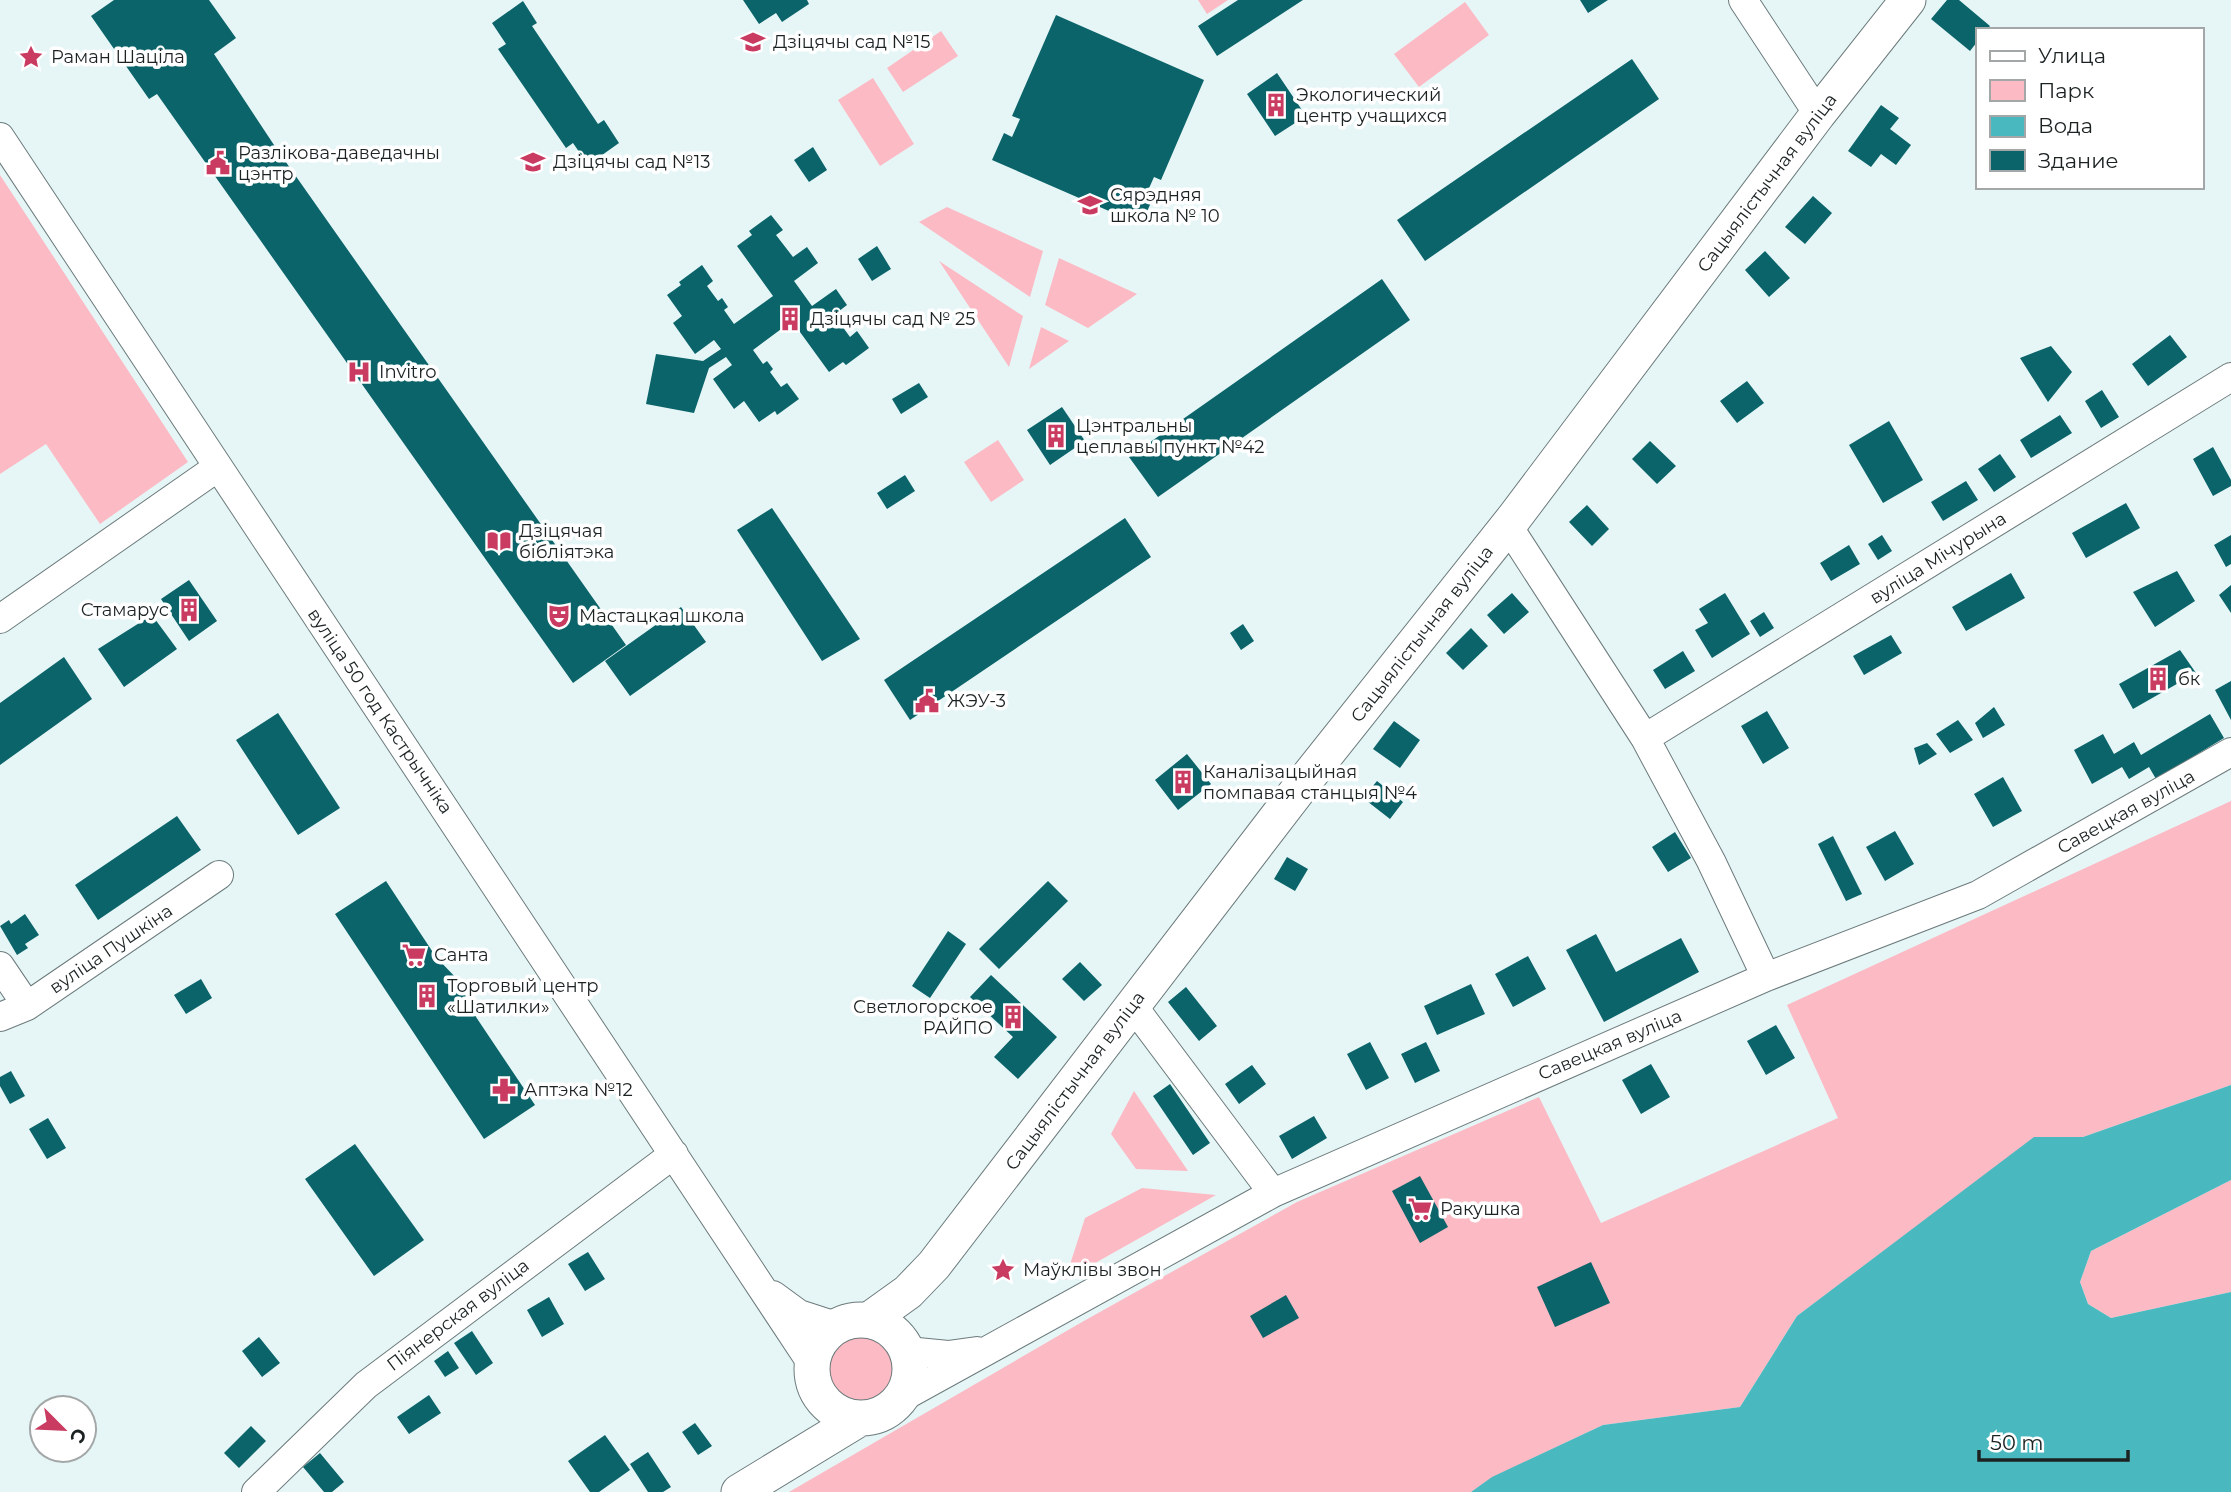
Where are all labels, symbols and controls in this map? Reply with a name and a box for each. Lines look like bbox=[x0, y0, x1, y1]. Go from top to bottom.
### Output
school or university icon: Дзіцячы сад №15 bbox=[739, 28, 767, 56]
legend bbox=[1976, 28, 2203, 189]
place label: Дзіцячы сад №15 bbox=[773, 31, 931, 53]
place icon: Раман Шаціла bbox=[17, 43, 45, 71]
text: Улица bbox=[2038, 43, 2106, 68]
place label: Раман Шаціла bbox=[51, 46, 185, 68]
text: Парк bbox=[2038, 78, 2094, 103]
place label: Экологический центр учащихся bbox=[1296, 84, 1447, 127]
street label: Сацыялістычная вуліца bbox=[1693, 89, 1841, 277]
building icon: Экологический центр учащихся bbox=[1262, 91, 1290, 119]
text: Вода bbox=[2038, 113, 2093, 138]
place label: Разлікова-даведачны цэнтр bbox=[238, 142, 440, 185]
school or university icon: Дзіцячы сад №13 bbox=[519, 148, 547, 176]
text: Здание bbox=[2038, 148, 2119, 173]
public building icon: Разлікова-даведачны цэнтр bbox=[204, 149, 232, 177]
place label: Дзіцячы сад №13 bbox=[553, 151, 710, 173]
place label: Сярэдняя школа № 10 bbox=[1110, 184, 1220, 227]
school or university icon: Сярэдняя школа № 10 bbox=[1076, 191, 1104, 219]
building icon: Дзіцячы сад № 25 bbox=[776, 305, 804, 333]
place label: Дзіцячы сад № 25 bbox=[810, 308, 975, 330]
hospital icon: Invitro bbox=[345, 358, 373, 386]
place label: Invitro bbox=[379, 361, 436, 383]
place label: Цэнтральны цеплавы пункт №42 bbox=[1076, 415, 1264, 458]
building icon: Цэнтральны цеплавы пункт №42 bbox=[1042, 422, 1070, 450]
street label: вуліца Мічурына bbox=[1866, 507, 2010, 609]
place label: Дзіцячая бібліятэка bbox=[519, 520, 614, 563]
library icon: Дзіцячая бібліятэка bbox=[485, 527, 513, 555]
street label: Сацыялістычная вуліца bbox=[1346, 541, 1498, 727]
building icon: Стамарус bbox=[175, 596, 203, 624]
place label: Стамарус bbox=[81, 599, 169, 621]
theatre icon: Мастацкая школа bbox=[545, 602, 573, 630]
street label: вуліца 50 год Кастрычніка bbox=[303, 604, 457, 818]
place label: Мастацкая школа bbox=[579, 605, 745, 627]
building icon: бк bbox=[2144, 665, 2172, 693]
place label: бк bbox=[2178, 668, 2201, 690]
public building icon: ЖЭУ-3 bbox=[913, 687, 941, 715]
place label: ЖЭУ-3 bbox=[947, 690, 1006, 712]
place label: Каналізацыйная помпавая станцыя №4 bbox=[1203, 761, 1417, 804]
street label: Савецкая вуліца bbox=[2053, 765, 2199, 859]
building icon: Каналізацыйная помпавая станцыя №4 bbox=[1169, 768, 1197, 796]
street label: вуліца Пушкіна bbox=[45, 900, 177, 998]
supermarket icon: Санта bbox=[400, 941, 428, 969]
place label: Санта bbox=[434, 944, 488, 966]
place label: Торговый центр «Шатилки» bbox=[447, 975, 599, 1018]
building icon: Торговый центр «Шатилки» bbox=[413, 982, 441, 1010]
street label: Сацыялістычная вуліца bbox=[1001, 987, 1149, 1175]
place label: Светлогорское РАЙПО bbox=[853, 996, 993, 1039]
building icon: Светлогорское РАЙПО bbox=[999, 1003, 1027, 1031]
street label: Савецкая вуліца bbox=[1535, 1005, 1685, 1085]
pharmacy icon: Аптэка №12 bbox=[490, 1076, 518, 1104]
place label: Аптэка №12 bbox=[524, 1079, 633, 1101]
supermarket icon: Ракушка bbox=[1406, 1195, 1434, 1223]
place label: Ракушка bbox=[1440, 1198, 1521, 1220]
street label: Піянерская вуліца bbox=[382, 1254, 534, 1376]
place icon: Маўклівы звон bbox=[989, 1256, 1017, 1284]
place label: Маўклівы звон bbox=[1023, 1259, 1162, 1281]
north arrow bbox=[28, 1394, 98, 1464]
scale bar bbox=[1979, 1418, 2128, 1462]
text: С bbox=[65, 1425, 91, 1447]
text: 50 m bbox=[1990, 1430, 2044, 1455]

